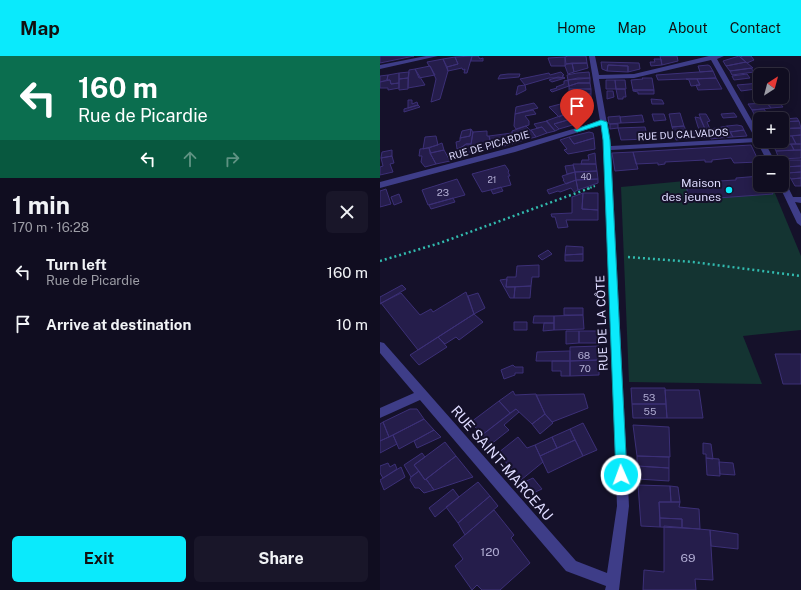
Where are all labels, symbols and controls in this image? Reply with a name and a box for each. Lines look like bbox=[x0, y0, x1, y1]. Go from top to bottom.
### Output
text: Map bbox=[20, 17, 60, 39]
text: Home bbox=[557, 20, 596, 36]
text: Map bbox=[618, 20, 646, 36]
text: About bbox=[668, 20, 708, 36]
text: Contact bbox=[730, 20, 781, 36]
north arrow bbox=[753, 68, 789, 104]
map controls bbox=[753, 68, 789, 192]
text: 160 m bbox=[78, 71, 158, 104]
icon: left bbox=[12, 72, 64, 124]
pin bbox=[560, 89, 594, 130]
icon: arrive bbox=[566, 95, 588, 117]
text: Rue de Picardie bbox=[78, 105, 208, 126]
button: + bbox=[753, 112, 789, 148]
street label: RUE DU CALVADOS bbox=[637, 126, 729, 142]
street label: RUE DE PICARDIE bbox=[447, 128, 531, 162]
icon: left bbox=[137, 148, 159, 170]
icon: ahead bbox=[179, 148, 201, 170]
icon: right bbox=[221, 148, 243, 170]
button: − bbox=[753, 156, 789, 192]
house number: 40 bbox=[580, 171, 592, 182]
house number: 21 bbox=[487, 174, 497, 185]
place label: Maison des jeunes bbox=[661, 176, 721, 204]
marker: Maison des jeunes bbox=[724, 185, 734, 195]
house number: 23 bbox=[437, 186, 449, 198]
text: 1 min bbox=[12, 191, 70, 219]
button: close bbox=[326, 191, 368, 233]
text: 170 m · 16:28 bbox=[12, 220, 89, 235]
text: Turn left bbox=[46, 256, 107, 273]
icon: left bbox=[12, 261, 34, 283]
text: 160 m bbox=[327, 264, 368, 281]
text: Rue de Picardie bbox=[46, 273, 140, 288]
street label: RUE DE LA CÔTE bbox=[593, 275, 611, 371]
icon: arrive bbox=[12, 313, 34, 335]
text: Arrive at destination bbox=[46, 316, 191, 333]
text: 10 m bbox=[336, 316, 368, 333]
house number: 68 bbox=[578, 349, 590, 361]
house number: 70 bbox=[579, 362, 591, 374]
house number: 53 bbox=[643, 391, 655, 403]
street label: RUE SAINT-MARCEAU bbox=[448, 402, 556, 524]
house number: 55 bbox=[644, 405, 656, 417]
position arrow bbox=[600, 454, 642, 496]
button: Exit bbox=[12, 536, 186, 582]
button: Share bbox=[194, 536, 368, 582]
house number: 120 bbox=[480, 545, 500, 559]
house number: 69 bbox=[681, 551, 695, 565]

